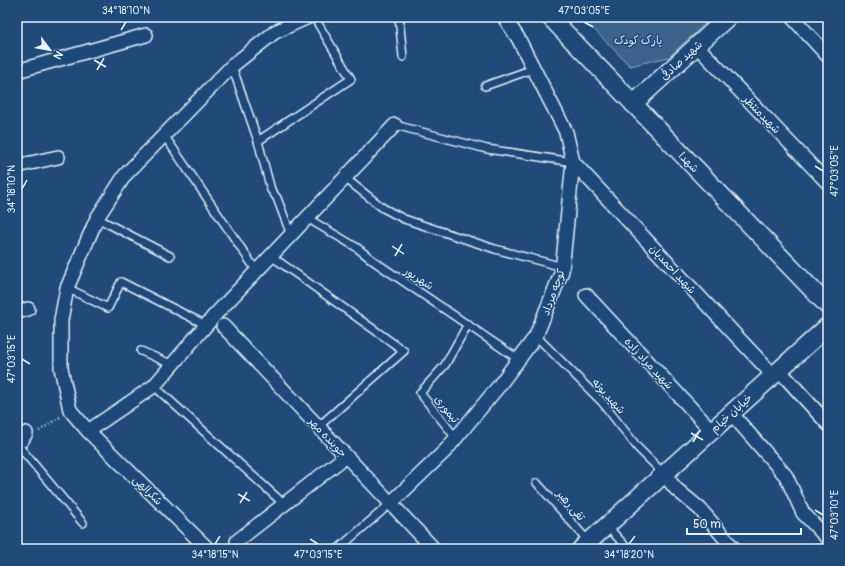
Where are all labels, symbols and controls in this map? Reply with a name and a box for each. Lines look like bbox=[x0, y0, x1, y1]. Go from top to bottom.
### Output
text: 34°18'10"N bbox=[102, 5, 150, 17]
text: 47°03'05"E bbox=[558, 5, 610, 17]
north arrow bbox=[30, 30, 70, 70]
park label: پارک کودک bbox=[614, 34, 662, 48]
street label: شهید صادقی bbox=[657, 37, 705, 83]
text: N bbox=[50, 48, 66, 62]
street label: شهیدمنتظر bbox=[739, 92, 783, 136]
text: 47°03'05"E bbox=[829, 145, 841, 197]
street label: شهدا bbox=[676, 150, 701, 175]
text: 34°18'10"N bbox=[6, 165, 18, 213]
street label: شهید احمدیان bbox=[647, 242, 699, 297]
street label: شهریور bbox=[400, 264, 436, 293]
street label: کوچه مرداد bbox=[539, 267, 569, 318]
text: 47°03'15"E bbox=[6, 335, 18, 383]
street label: شهید مراد زاده bbox=[621, 335, 676, 392]
street label: شهید بوته bbox=[589, 376, 628, 417]
street label: خیابان خیام bbox=[708, 391, 756, 437]
street label: تیموری bbox=[431, 393, 462, 427]
street label: جوینده مهر bbox=[304, 414, 349, 461]
street label: شکرالهی bbox=[130, 473, 165, 508]
street label: تقی رهبر bbox=[552, 486, 588, 525]
text: 47°03'10"E bbox=[829, 490, 841, 540]
scale bar bbox=[687, 510, 801, 536]
text: 50 m bbox=[693, 517, 721, 532]
text: 34°18'15"N bbox=[192, 549, 239, 561]
text: 47°03'15"E bbox=[294, 549, 342, 561]
text: 34°18'20"N bbox=[604, 549, 654, 561]

